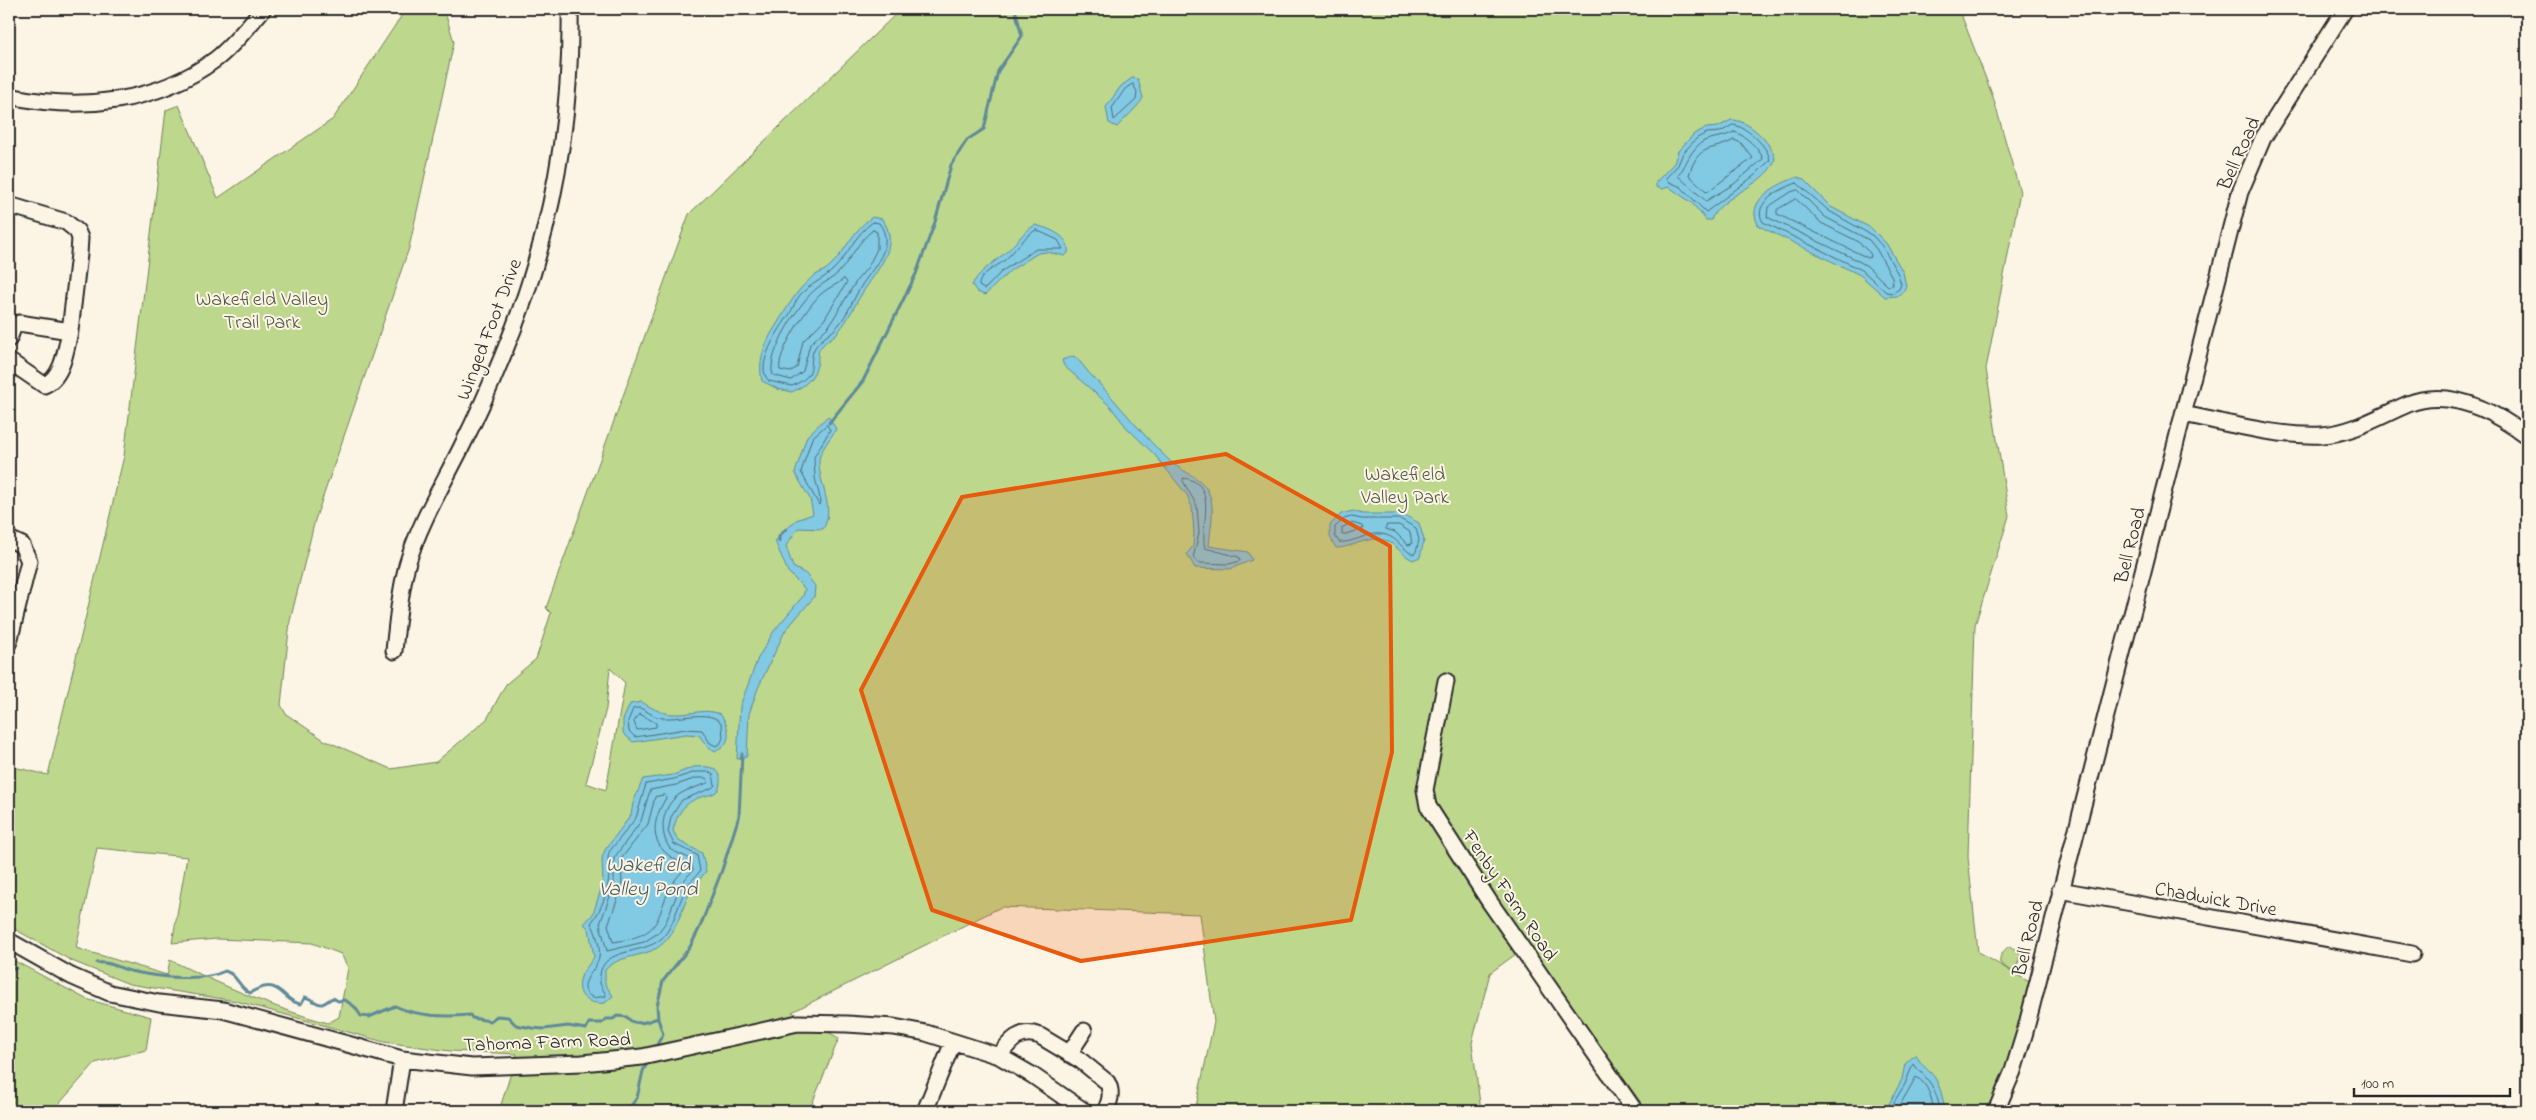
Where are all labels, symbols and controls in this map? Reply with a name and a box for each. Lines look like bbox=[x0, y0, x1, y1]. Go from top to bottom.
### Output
street label: Bell Road bbox=[2211, 113, 2269, 196]
street label: Winged Foot Drive bbox=[450, 255, 532, 405]
park label: Wakefield Valley Trail Park bbox=[196, 286, 328, 338]
park label: Wakefield Valley Park bbox=[1360, 461, 1449, 513]
street label: Bell Road bbox=[2108, 504, 2155, 588]
street label: Fenby Farm Road bbox=[1454, 824, 1564, 968]
water label: Wakefield Valley Pond bbox=[599, 851, 698, 905]
street label: Chadwick Drive bbox=[2152, 875, 2279, 925]
street label: Bell Road bbox=[2006, 897, 2053, 981]
street label: Tahoma Farm Road bbox=[463, 1026, 631, 1061]
scale bar bbox=[2354, 1065, 2510, 1097]
text: 100 m bbox=[2361, 1073, 2394, 1095]

